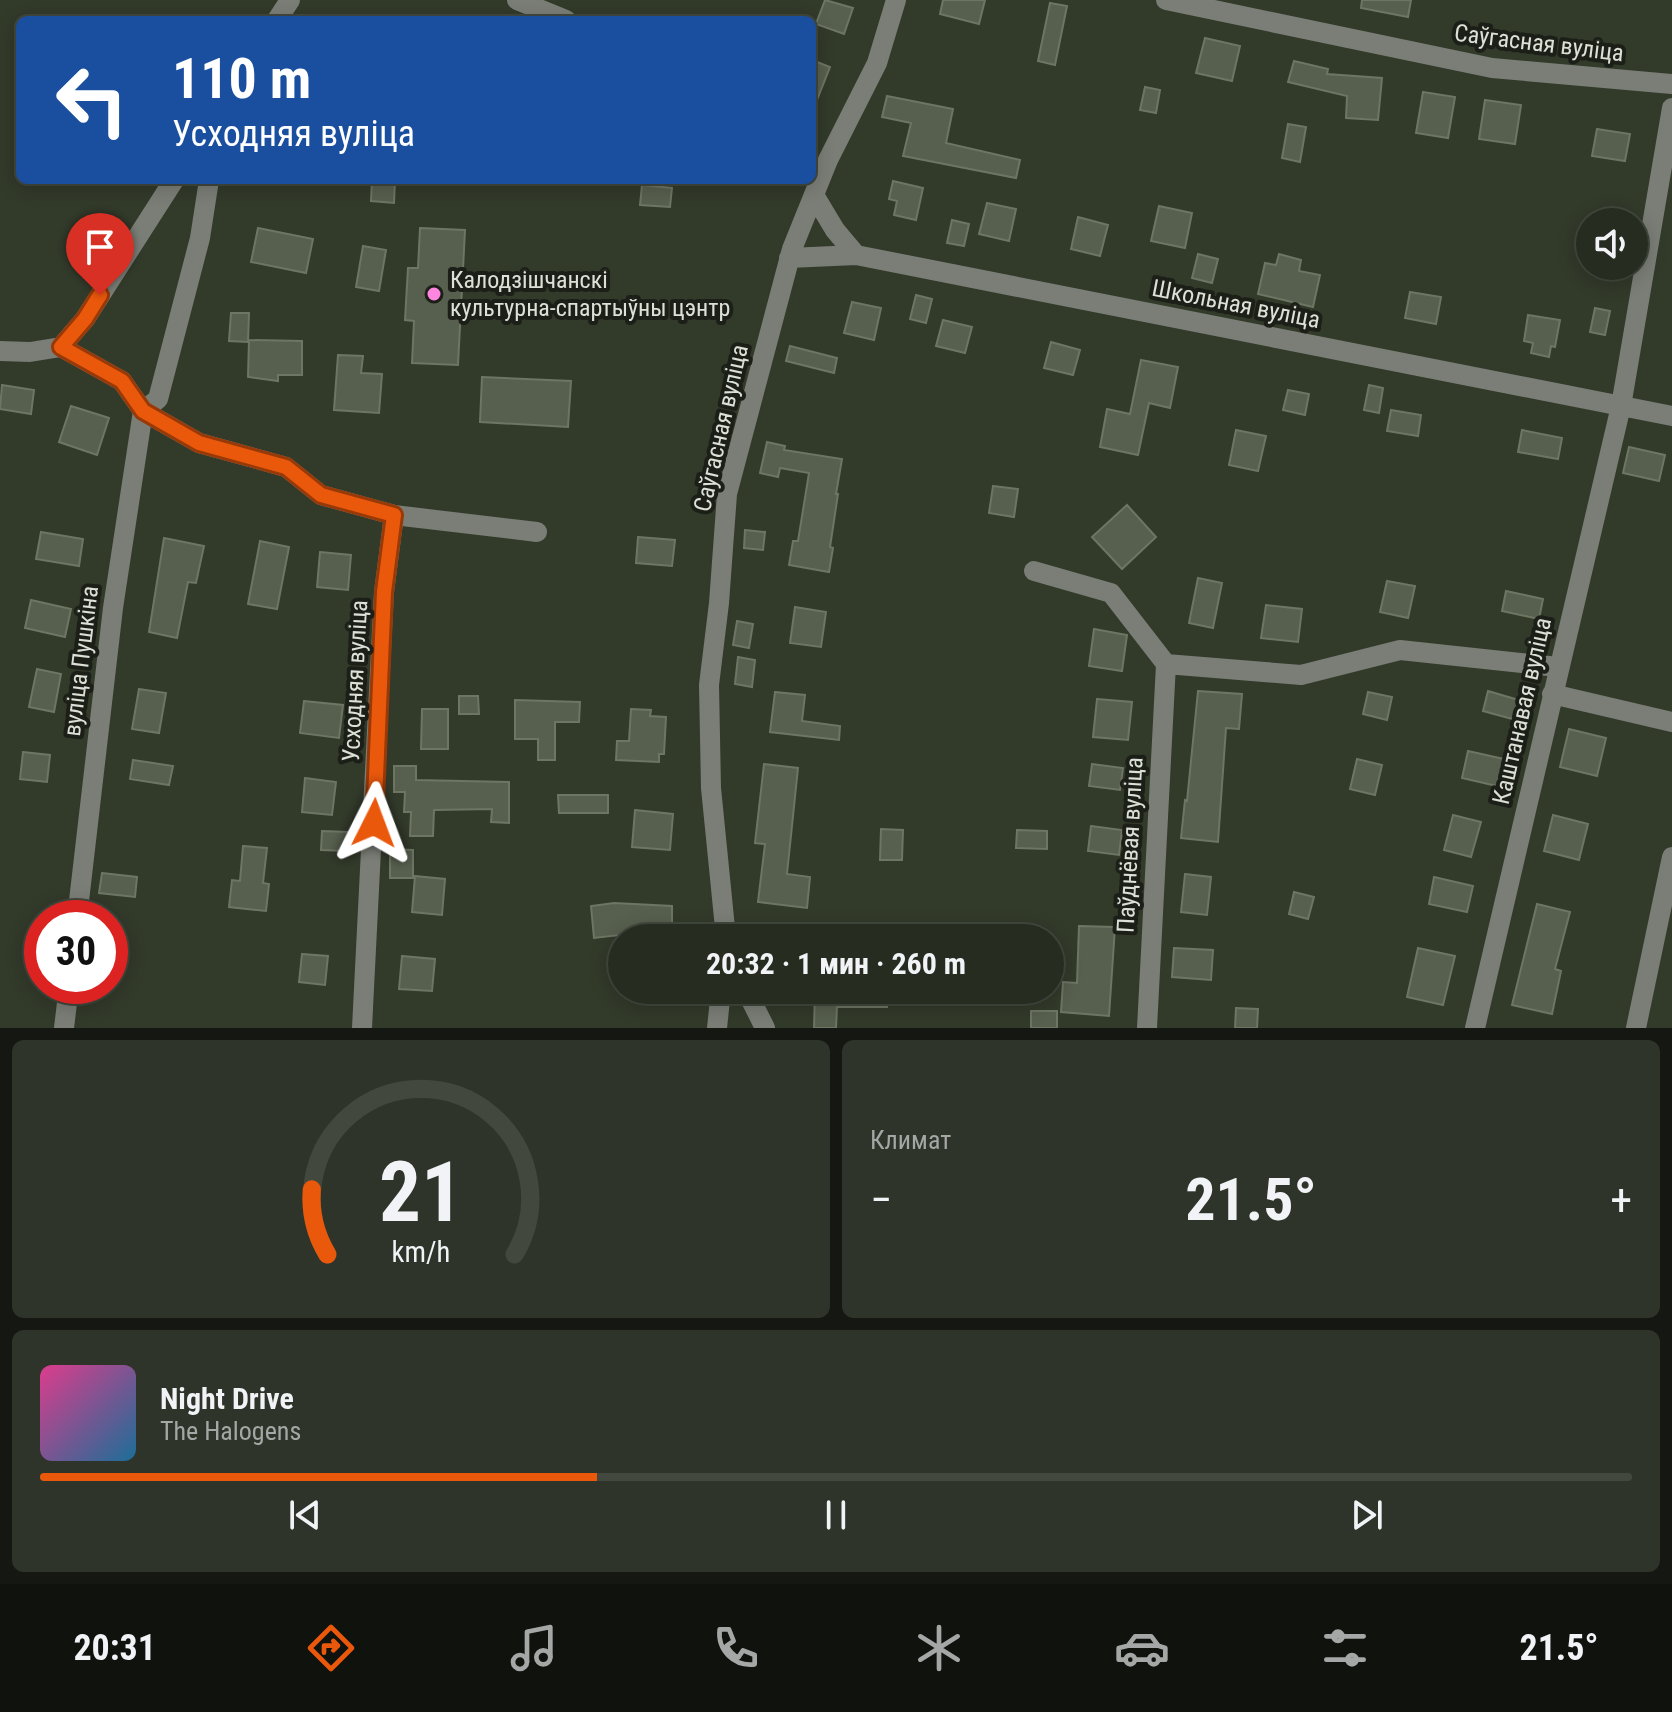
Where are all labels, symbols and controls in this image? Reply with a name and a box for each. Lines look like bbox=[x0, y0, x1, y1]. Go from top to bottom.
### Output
street label: Саўгасная вуліца bbox=[1453, 19, 1625, 67]
text: 110 m bbox=[172, 46, 311, 112]
icon: left bbox=[40, 48, 144, 152]
text: Усходняя вуліца bbox=[172, 113, 415, 155]
map controls bbox=[1576, 208, 1648, 280]
button: sound bbox=[1576, 208, 1648, 280]
pin bbox=[66, 213, 134, 295]
icon: arrive bbox=[78, 225, 122, 269]
place label: Калодзішчанскі культурна-спартыўны цэнтр bbox=[450, 266, 730, 322]
street label: Школьная вуліца bbox=[1150, 274, 1322, 334]
marker: Калодзішчанскі культурна-спартыўны цэнтр bbox=[425, 285, 443, 303]
street label: Саўгасная вуліца bbox=[688, 342, 754, 514]
street label: вуліца Пушкіна bbox=[58, 584, 104, 738]
street label: Усходняя вуліца bbox=[337, 599, 373, 763]
street label: Каштанавая вуліца bbox=[1487, 615, 1557, 807]
street label: Паўднёвая вуліца bbox=[1111, 756, 1149, 934]
position arrow bbox=[332, 781, 416, 865]
speed limit sign: 30 bbox=[24, 900, 128, 1004]
text: 20:32 · 1 мин · 260 m bbox=[706, 946, 966, 981]
text: Климат bbox=[870, 1125, 951, 1155]
text: 21 bbox=[379, 1144, 463, 1241]
text: 21.5° bbox=[1185, 1164, 1317, 1235]
text: − bbox=[870, 1174, 892, 1226]
text: + bbox=[1610, 1174, 1632, 1226]
text: km/h bbox=[392, 1235, 450, 1269]
text: Night Drive bbox=[160, 1381, 294, 1416]
text: The Halogens bbox=[160, 1416, 301, 1446]
icon: previous bbox=[283, 1493, 327, 1537]
icon: pause bbox=[814, 1493, 858, 1537]
icon: next bbox=[1345, 1493, 1389, 1537]
icon: directions bbox=[303, 1620, 359, 1676]
icon: music bbox=[506, 1620, 562, 1676]
icon: phone bbox=[708, 1620, 764, 1676]
icon: climate bbox=[911, 1620, 967, 1676]
icon: car bbox=[1114, 1620, 1170, 1676]
icon: filters bbox=[1317, 1620, 1373, 1676]
text: 20:31 bbox=[73, 1627, 156, 1669]
text: 21.5° bbox=[1519, 1627, 1599, 1669]

